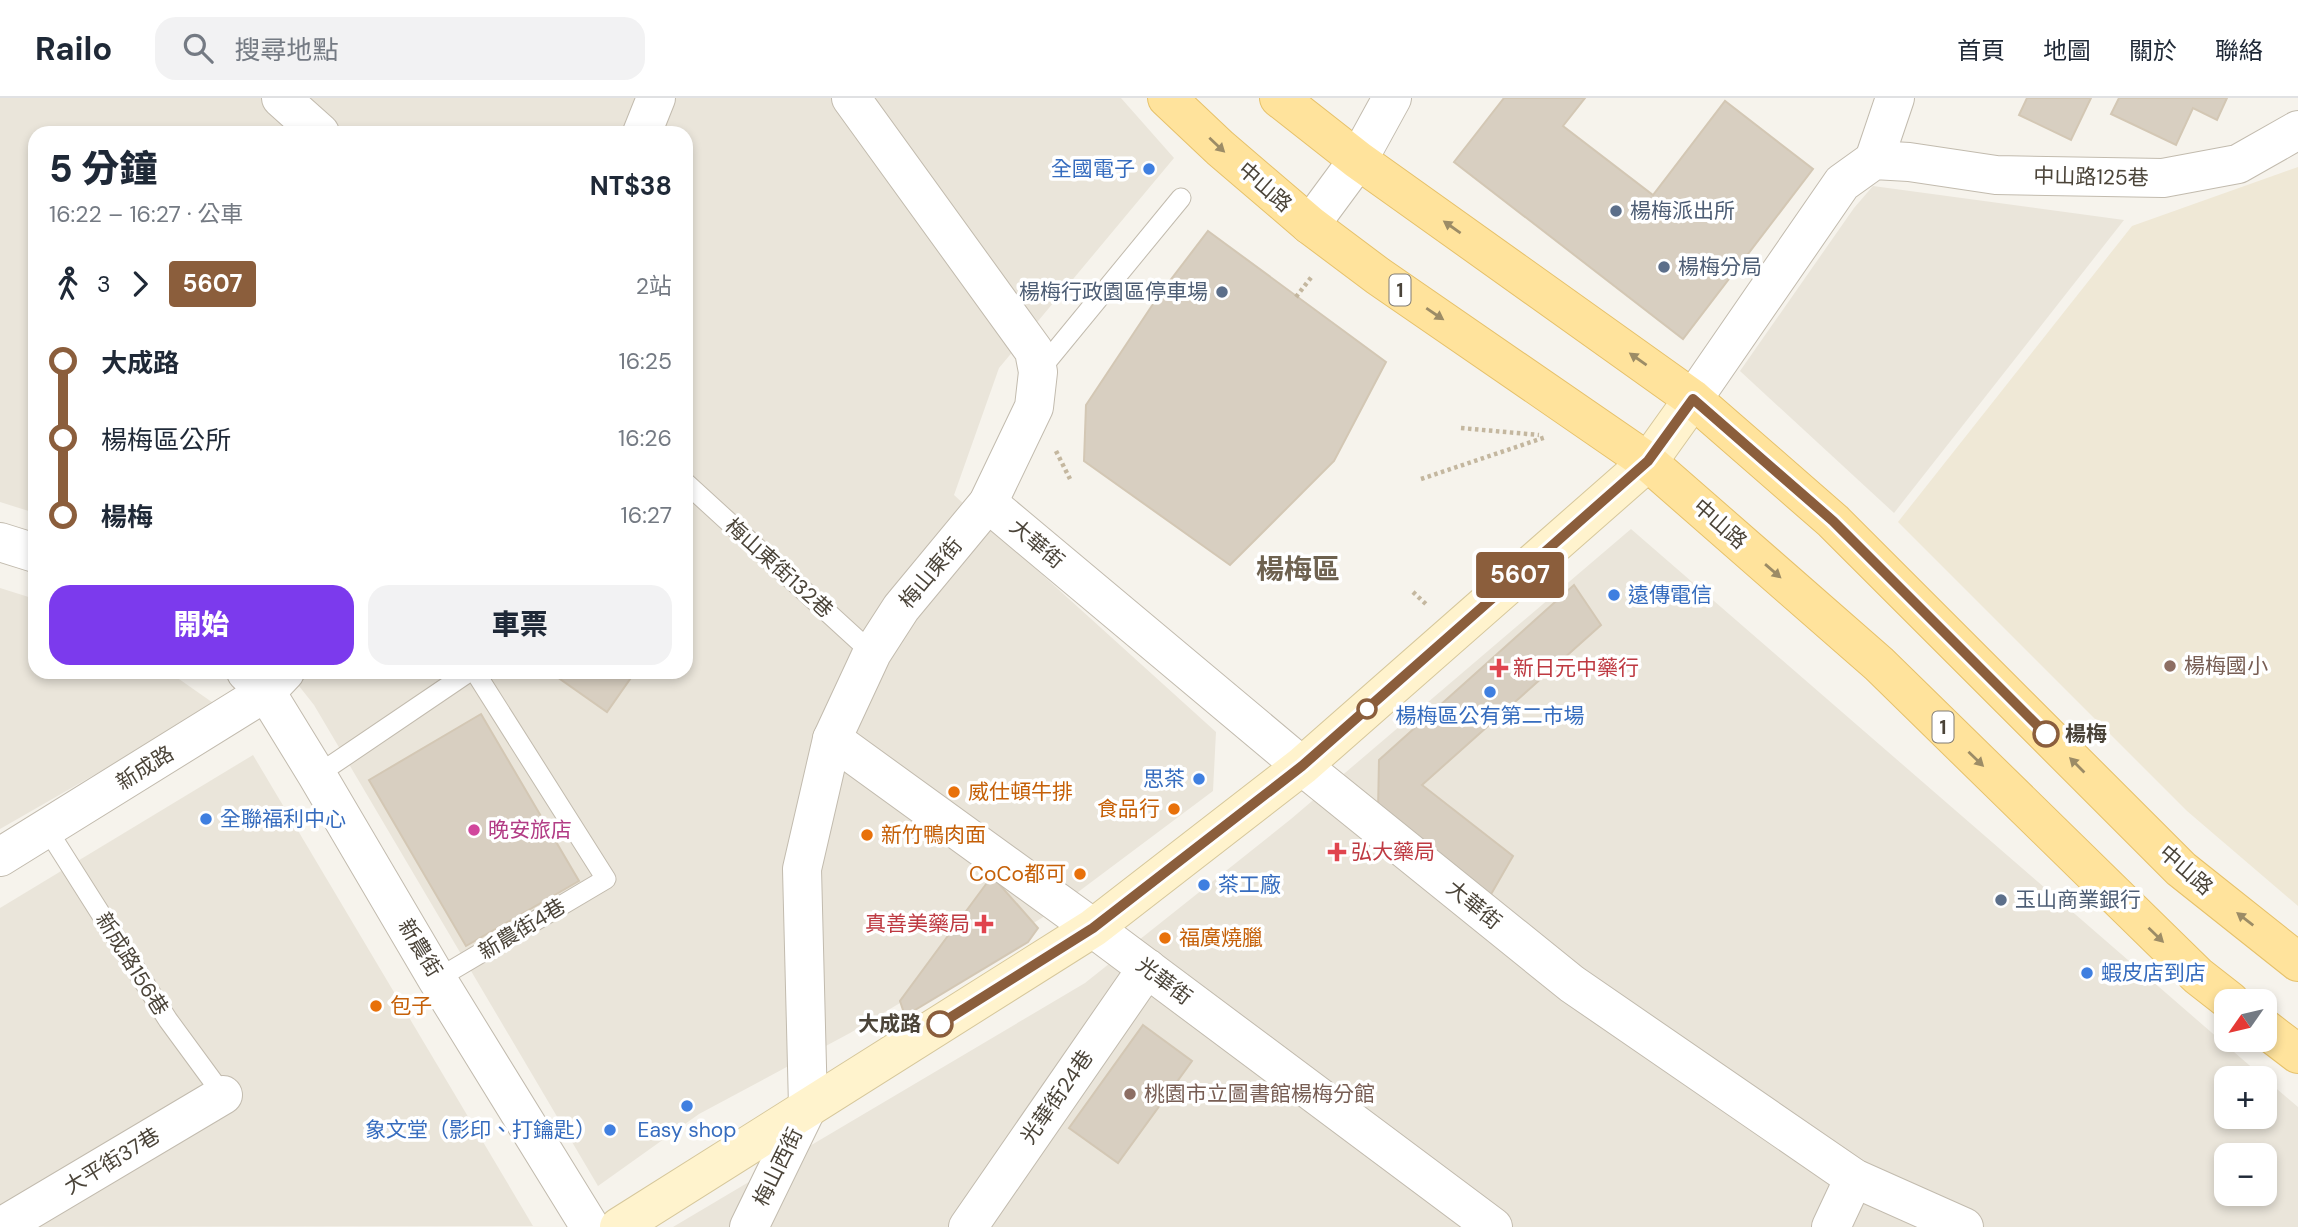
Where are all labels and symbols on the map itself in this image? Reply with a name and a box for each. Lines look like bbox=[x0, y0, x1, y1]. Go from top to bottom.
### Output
one-way arrow bbox=[1208, 137, 1226, 153]
place label: 全國電子 bbox=[1051, 155, 1135, 183]
street label: 中山路 bbox=[1232, 156, 1298, 218]
marker: 全國電子 bbox=[1141, 161, 1157, 177]
street label: 中山路125巷 bbox=[2033, 162, 2149, 192]
place label: 楊梅派出所 bbox=[1630, 197, 1735, 225]
marker: 楊梅派出所 bbox=[1608, 203, 1624, 219]
one-way arrow bbox=[1443, 220, 1461, 234]
place label: 楊梅分局 bbox=[1678, 253, 1762, 281]
marker: 楊梅分局 bbox=[1656, 259, 1672, 275]
road number: 1 bbox=[1390, 274, 1410, 306]
place label: 楊梅行政園區停車場 bbox=[1019, 278, 1208, 306]
marker: 楊梅行政園區停車場 bbox=[1214, 284, 1230, 300]
one-way arrow bbox=[1426, 307, 1444, 321]
one-way arrow bbox=[1629, 352, 1647, 366]
street label: 中山路 bbox=[1687, 493, 1753, 555]
street label: 梅山東街132巷 bbox=[719, 512, 839, 624]
street label: 大華街 bbox=[1004, 513, 1070, 575]
street label: 梅山東街 bbox=[893, 532, 969, 614]
district label: 楊梅區 bbox=[1256, 551, 1340, 588]
line badge: 5607 bbox=[1471, 552, 1569, 598]
one-way arrow bbox=[1765, 563, 1782, 578]
place label: 遠傳電信 bbox=[1628, 581, 1712, 609]
marker: 遠傳電信 bbox=[1606, 587, 1622, 603]
place label: 楊梅國小 bbox=[2184, 652, 2268, 680]
place label: 新日元中藥行 bbox=[1513, 654, 1639, 682]
marker: 楊梅國小 bbox=[2162, 658, 2178, 674]
marker: 新日元中藥行 bbox=[1491, 660, 1507, 676]
marker: 楊梅區公有第二市場 bbox=[1482, 684, 1498, 700]
unlabelled marker bbox=[1357, 699, 1377, 719]
place label: 楊梅區公有第二市場 bbox=[1396, 702, 1585, 730]
road number: 1 bbox=[1932, 712, 1954, 742]
place label: 楊梅 bbox=[2065, 720, 2107, 748]
marker: 楊梅 bbox=[2033, 721, 2059, 747]
street label: 新成路 bbox=[111, 739, 179, 797]
one-way arrow bbox=[1968, 751, 1984, 767]
one-way arrow bbox=[2069, 757, 2086, 774]
place label: 思茶 bbox=[1143, 765, 1185, 793]
marker: 思茶 bbox=[1191, 771, 1207, 787]
place label: 威仕頓牛排 bbox=[968, 778, 1073, 806]
marker: 威仕頓牛排 bbox=[946, 784, 962, 800]
place label: 食品行 bbox=[1097, 795, 1160, 823]
marker: 食品行 bbox=[1166, 801, 1182, 817]
place label: 全聯福利中心 bbox=[220, 805, 346, 833]
marker: 全聯福利中心 bbox=[198, 811, 214, 827]
place label: 晚安旅店 bbox=[488, 816, 572, 844]
place label: 新竹鴨肉面 bbox=[881, 821, 986, 849]
marker: 晚安旅店 bbox=[466, 822, 482, 838]
marker: 新竹鴨肉面 bbox=[859, 827, 875, 843]
place label: 弘大藥局 bbox=[1351, 838, 1435, 866]
street label: 中山路 bbox=[2153, 839, 2219, 901]
marker: 弘大藥局 bbox=[1329, 844, 1345, 860]
place label: CoCo都可 bbox=[969, 860, 1066, 888]
marker: CoCo都可 bbox=[1072, 866, 1088, 882]
place label: 茶工廠 bbox=[1218, 871, 1281, 899]
street label: 大華街 bbox=[1441, 874, 1507, 936]
marker: 茶工廠 bbox=[1196, 877, 1212, 893]
place label: 玉山商業銀行 bbox=[2015, 886, 2141, 914]
street label: 新農街4巷 bbox=[473, 892, 571, 966]
marker: 玉山商業銀行 bbox=[1993, 892, 2009, 908]
street label: 新成路156巷 bbox=[89, 907, 175, 1021]
place label: 真善美藥局 bbox=[865, 910, 970, 938]
one-way arrow bbox=[2236, 912, 2253, 927]
street label: 新農街 bbox=[392, 914, 448, 982]
marker: 真善美藥局 bbox=[976, 916, 992, 932]
place label: 福廣燒臘 bbox=[1179, 924, 1263, 952]
one-way arrow bbox=[2147, 927, 2164, 943]
marker: 福廣燒臘 bbox=[1157, 930, 1173, 946]
street label: 光華街 bbox=[1130, 951, 1198, 1011]
place label: 蝦皮店到店 bbox=[2101, 959, 2206, 987]
marker: 蝦皮店到店 bbox=[2079, 965, 2095, 981]
north arrow bbox=[2214, 989, 2277, 1052]
place label: 包子 bbox=[390, 992, 432, 1020]
marker: 包子 bbox=[368, 998, 384, 1014]
place label: 大成路 bbox=[858, 1010, 921, 1038]
marker: 大成路 bbox=[927, 1011, 953, 1037]
street label: 光華街24巷 bbox=[1014, 1045, 1100, 1149]
place label: 桃園市立圖書館楊梅分館 bbox=[1144, 1080, 1375, 1108]
marker: 桃園市立圖書館楊梅分館 bbox=[1122, 1086, 1138, 1102]
marker: Easy shop bbox=[679, 1098, 695, 1114]
place label: 象文堂（影印、打鑰匙） bbox=[365, 1116, 596, 1144]
place label: Easy shop bbox=[638, 1116, 736, 1144]
street label: 大平街37巷 bbox=[59, 1121, 165, 1201]
marker: 象文堂（影印、打鑰匙） bbox=[602, 1122, 618, 1138]
street label: 梅山西街 bbox=[747, 1123, 809, 1211]

